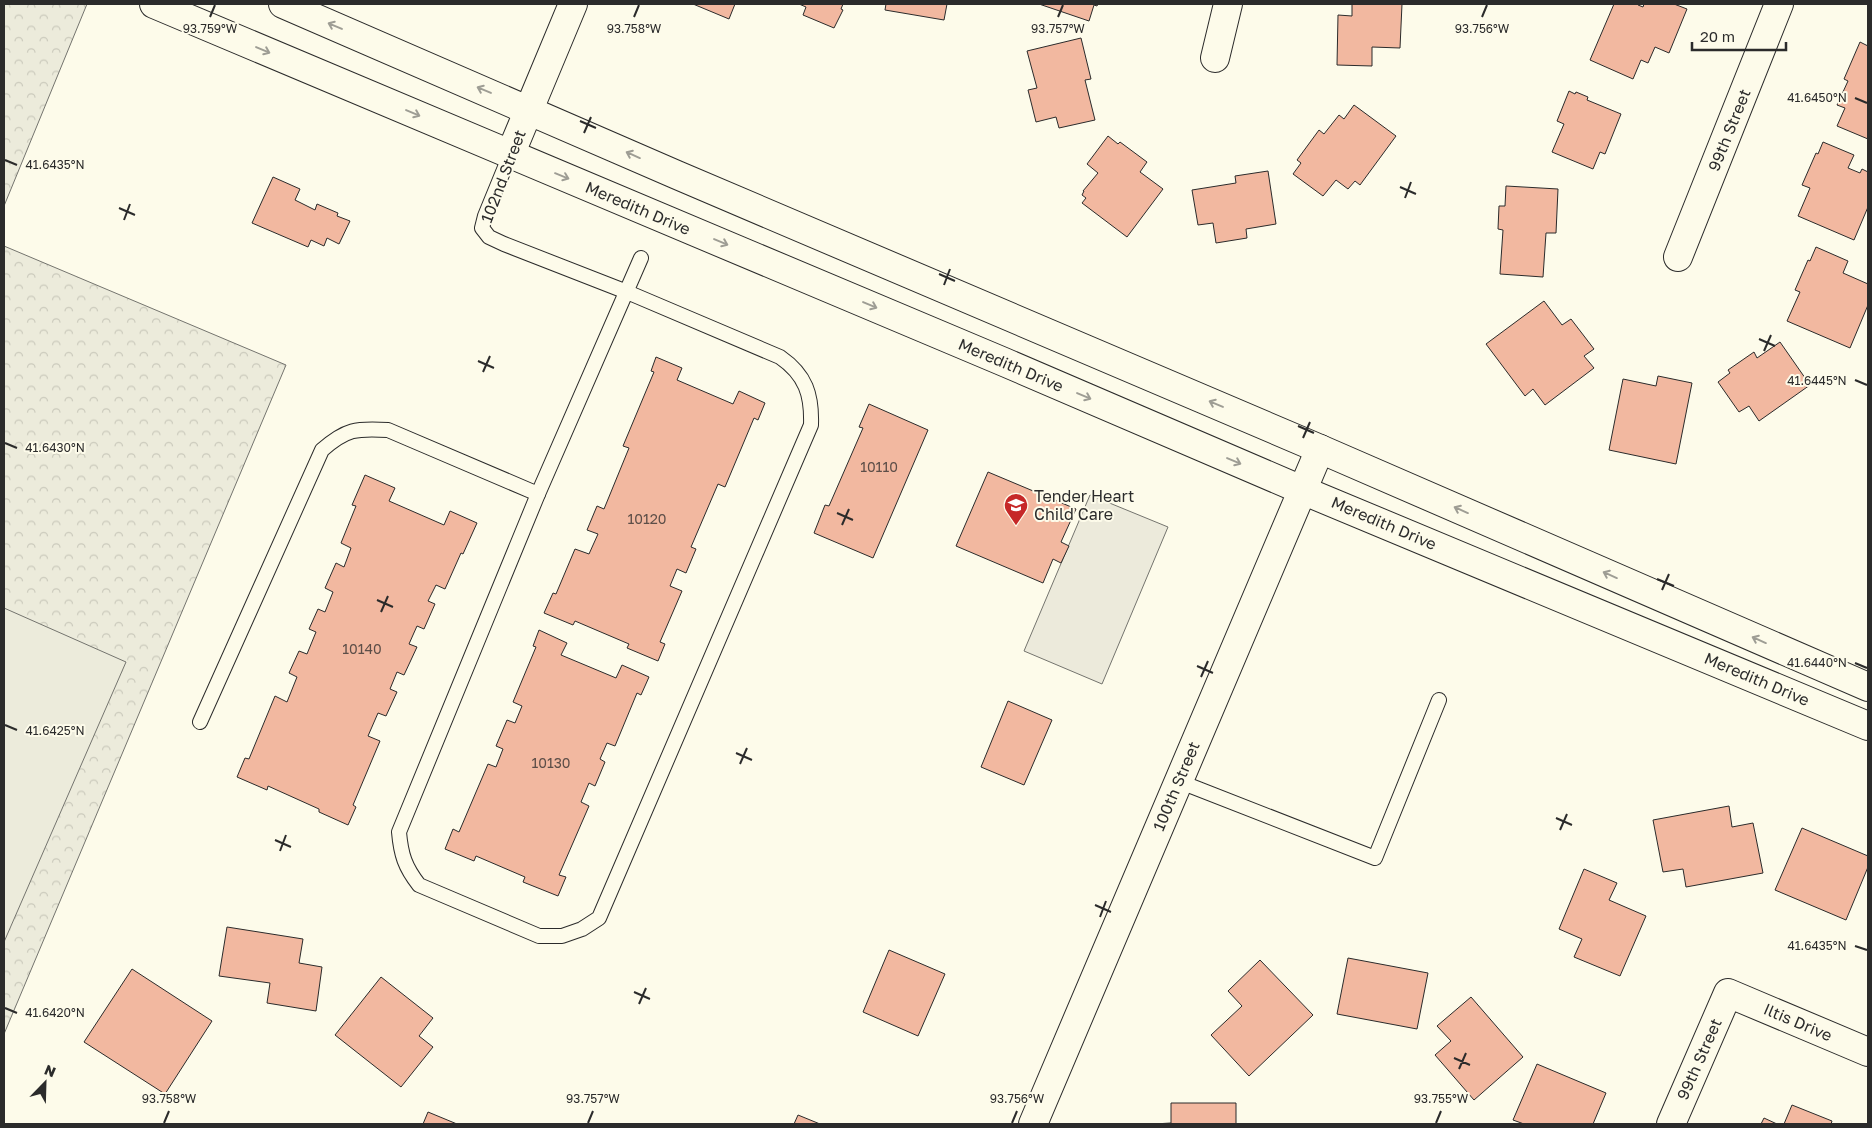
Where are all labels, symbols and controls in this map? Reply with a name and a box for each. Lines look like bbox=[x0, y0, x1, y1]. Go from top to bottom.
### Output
one-way arrow bbox=[327, 20, 342, 29]
scale bar bbox=[1692, 20, 1786, 52]
text: 93.759°W bbox=[183, 21, 238, 36]
text: 93.758°W bbox=[607, 21, 662, 36]
text: 93.757°W bbox=[1031, 21, 1085, 36]
text: 93.756°W bbox=[1455, 21, 1510, 36]
text: 20 m bbox=[1700, 27, 1735, 45]
one-way arrow bbox=[255, 46, 270, 55]
one-way arrow bbox=[477, 85, 492, 95]
street label: 99th Street bbox=[1703, 86, 1755, 174]
text: 41.6450°N bbox=[1787, 90, 1847, 105]
one-way arrow bbox=[405, 110, 420, 119]
street label: 102nd Street bbox=[476, 127, 530, 225]
one-way arrow bbox=[626, 150, 641, 160]
text: 41.6435°N bbox=[25, 157, 85, 172]
one-way arrow bbox=[554, 172, 569, 182]
street label: Meredith Drive bbox=[582, 177, 694, 239]
one-way arrow bbox=[713, 238, 728, 248]
one-way arrow bbox=[862, 301, 877, 311]
street label: Meredith Drive bbox=[955, 334, 1067, 396]
text: 41.6445°N bbox=[1787, 373, 1847, 388]
one-way arrow bbox=[1076, 392, 1091, 402]
one-way arrow bbox=[1209, 399, 1224, 409]
text: 41.6430°N bbox=[25, 440, 85, 455]
one-way arrow bbox=[1226, 456, 1241, 466]
house number: 10110 bbox=[860, 458, 898, 475]
place label: Tender Heart Child Care bbox=[1034, 486, 1134, 524]
school or university icon: Tender Heart Child Care bbox=[1003, 492, 1029, 526]
street label: Meredith Drive bbox=[1328, 492, 1440, 554]
one-way arrow bbox=[1454, 505, 1469, 515]
house number: 10120 bbox=[627, 510, 667, 527]
one-way arrow bbox=[1603, 570, 1618, 580]
one-way arrow bbox=[1752, 635, 1767, 645]
house number: 10140 bbox=[342, 640, 382, 657]
street label: Meredith Drive bbox=[1701, 648, 1813, 710]
text: 41.6440°N bbox=[1787, 655, 1847, 670]
text: 41.6425°N bbox=[25, 723, 85, 738]
street label: 100th Street bbox=[1148, 738, 1204, 834]
house number: 10130 bbox=[531, 754, 571, 771]
text: 41.6435°N bbox=[1787, 938, 1847, 953]
street label: Iltis Drive bbox=[1761, 999, 1835, 1045]
text: 41.6420°N bbox=[25, 1005, 85, 1020]
street label: 99th Street bbox=[1672, 1015, 1726, 1103]
north arrow bbox=[20, 1058, 70, 1108]
text: N bbox=[42, 1061, 58, 1080]
text: 93.758°W bbox=[142, 1091, 197, 1106]
text: 93.757°W bbox=[566, 1091, 620, 1106]
text: 93.756°W bbox=[990, 1091, 1045, 1106]
text: 93.755°W bbox=[1414, 1091, 1469, 1106]

